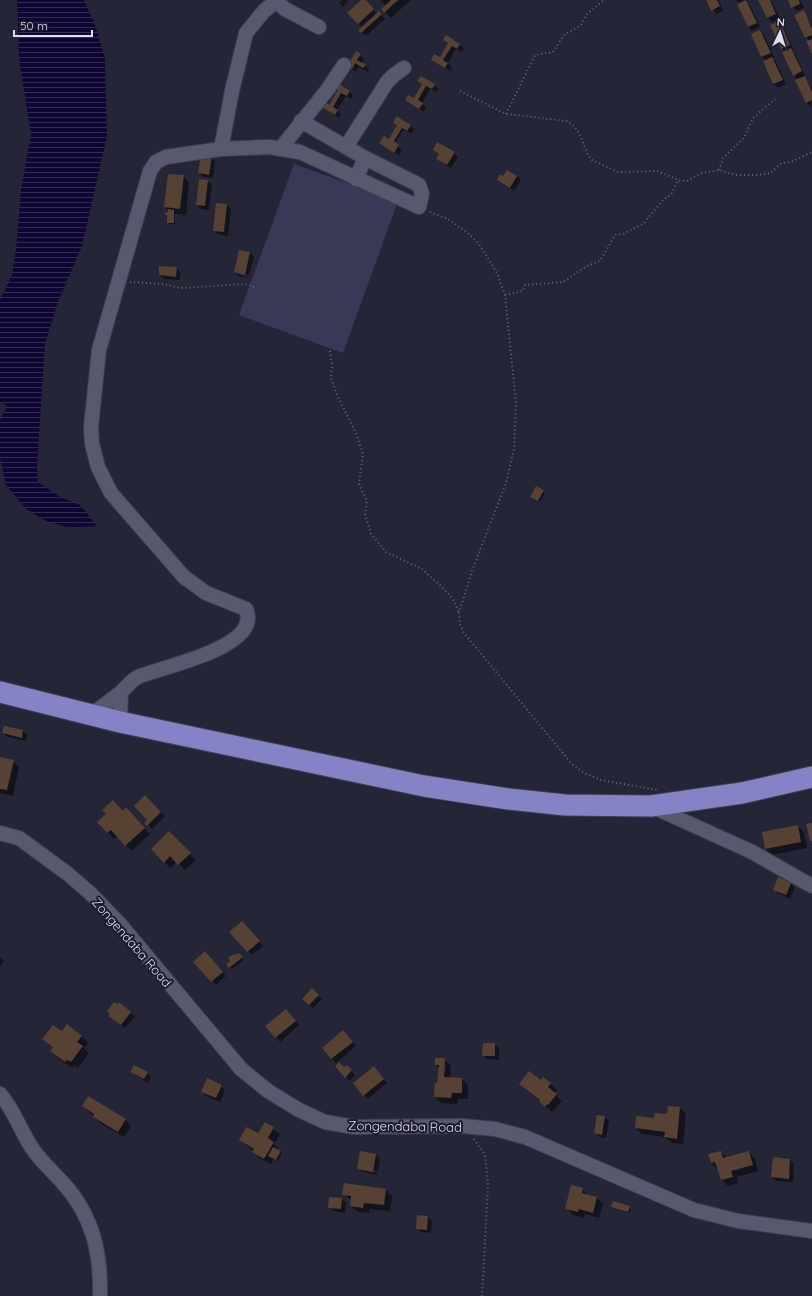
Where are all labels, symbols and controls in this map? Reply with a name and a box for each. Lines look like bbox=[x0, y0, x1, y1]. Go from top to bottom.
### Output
scale bar bbox=[14, 12, 92, 38]
north arrow bbox=[760, 12, 800, 52]
text: N bbox=[776, 15, 785, 29]
text: 50 m bbox=[20, 18, 48, 33]
street label: Zongendaba Road bbox=[89, 894, 175, 990]
street label: Zongendaba Road bbox=[348, 1117, 462, 1135]

